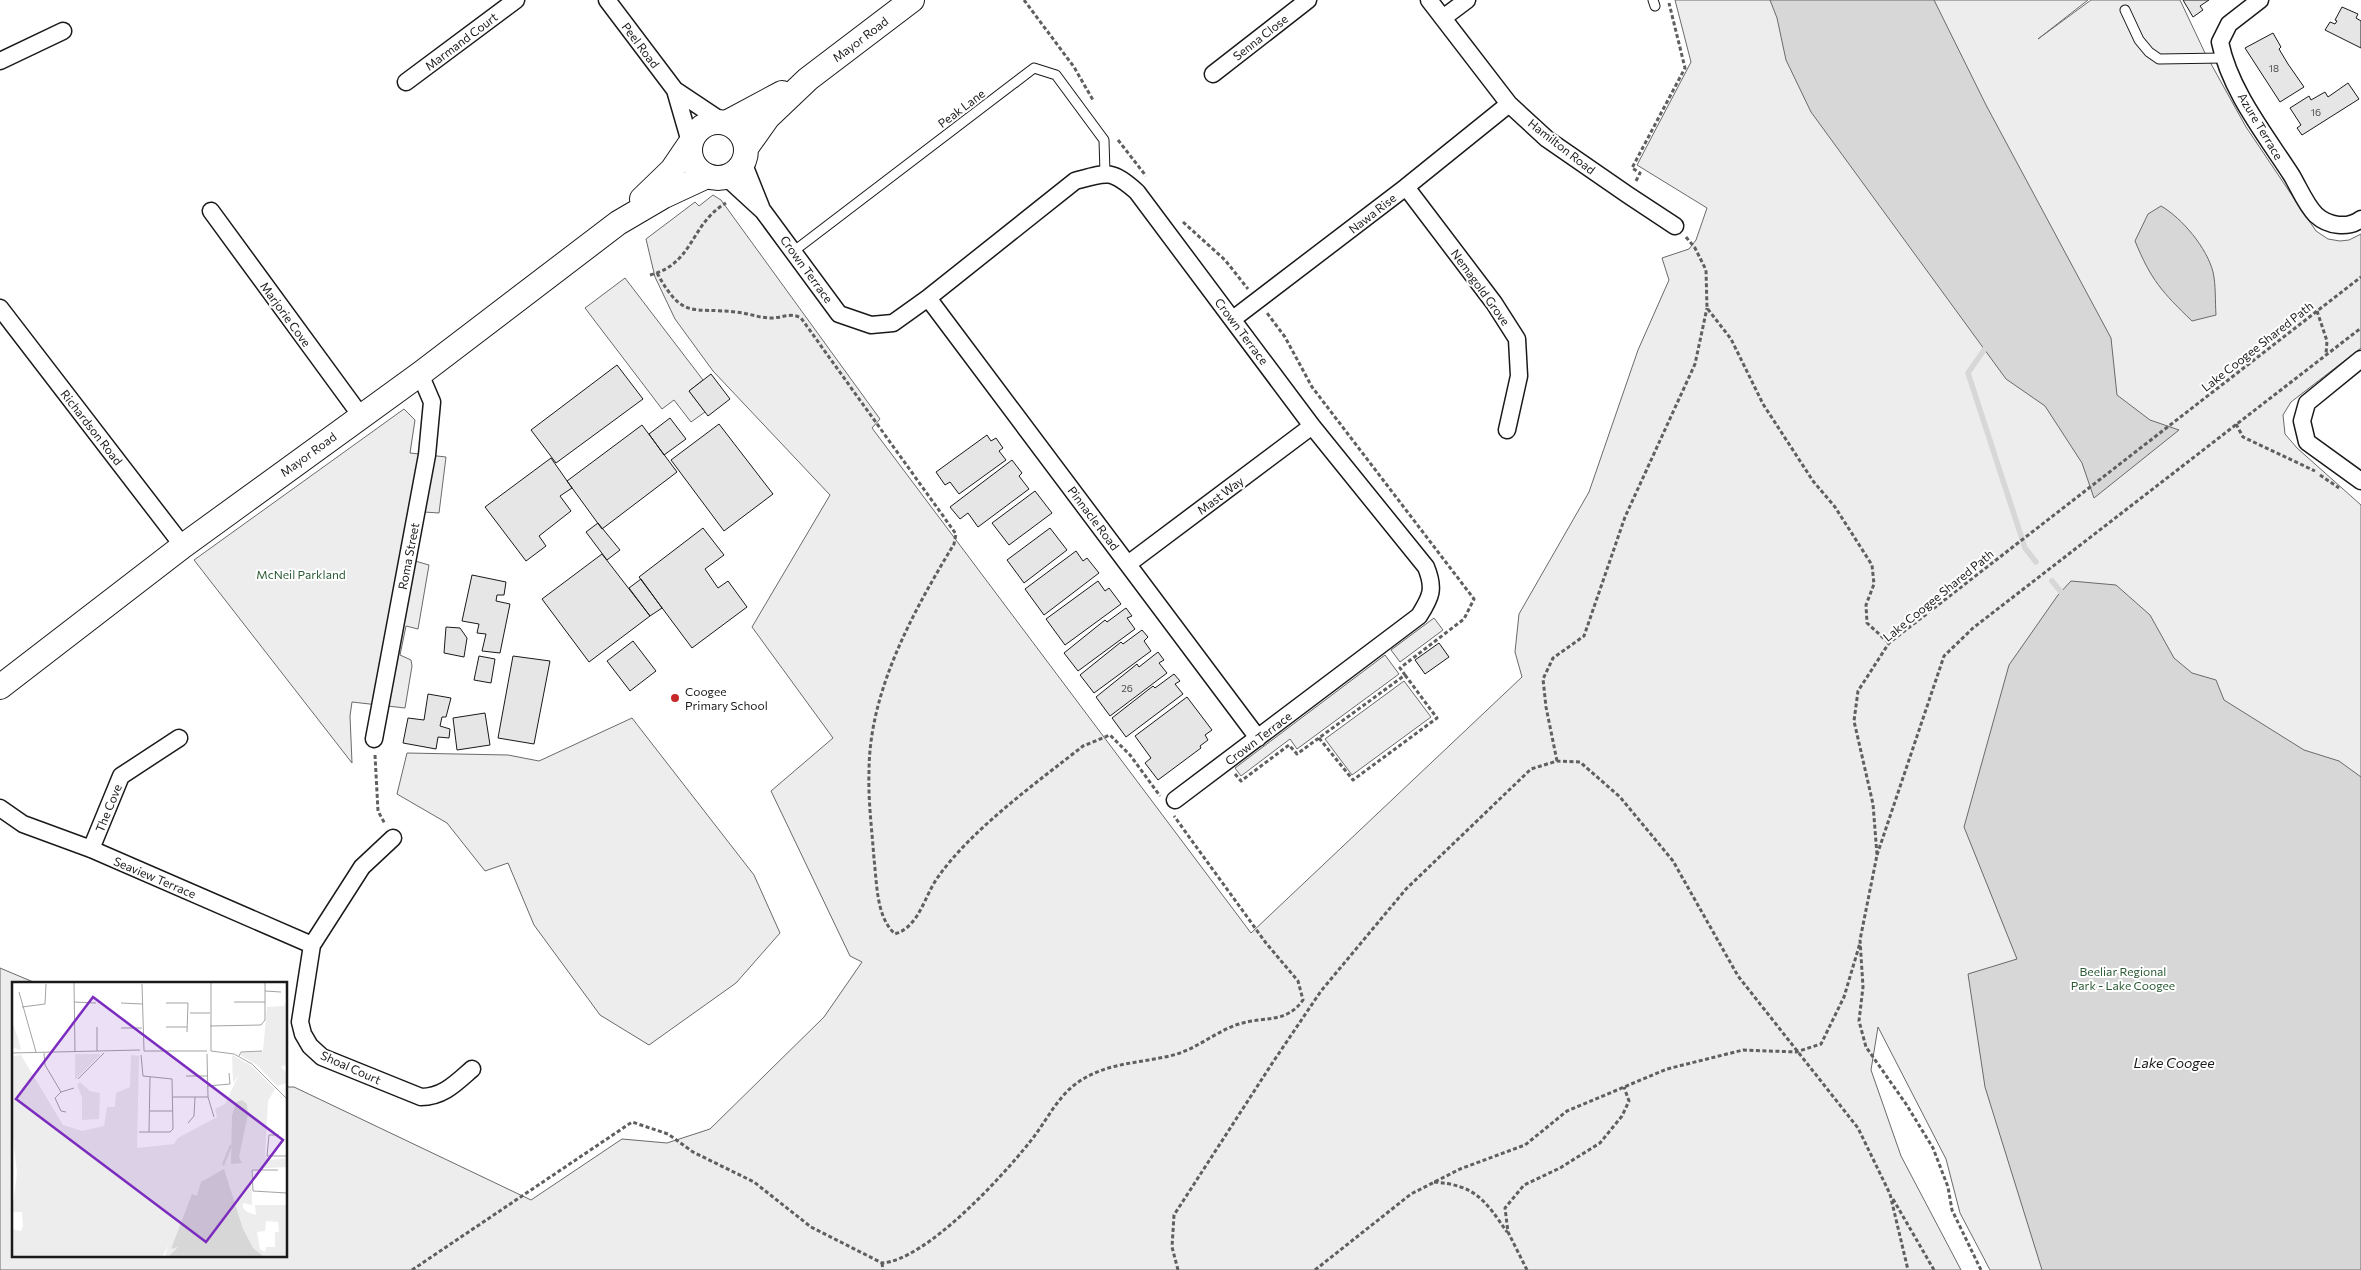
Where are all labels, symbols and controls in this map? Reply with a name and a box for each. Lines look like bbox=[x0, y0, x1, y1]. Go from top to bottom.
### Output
street label: Marmand Court bbox=[422, 9, 500, 73]
street label: Senna Close bbox=[1230, 11, 1290, 63]
street label: Mayor Road bbox=[830, 14, 891, 64]
street label: Peel Road bbox=[619, 19, 663, 71]
house number: 18 bbox=[2269, 62, 2279, 74]
street label: Peak Lane bbox=[935, 86, 987, 130]
street label: Azure Terrace bbox=[2236, 90, 2286, 162]
house number: 16 bbox=[2311, 106, 2321, 118]
street label: Hamilton Road bbox=[1526, 116, 1598, 177]
street label: Nawa Rise bbox=[1346, 190, 1398, 236]
street label: Crown Terrace bbox=[778, 233, 836, 305]
street label: Nemagold Grove bbox=[1449, 246, 1513, 328]
street label: Marjorie Cove bbox=[258, 279, 314, 349]
street label: Crown Terrace bbox=[1212, 295, 1272, 367]
street label: Lake Coogee Shared Path bbox=[2198, 298, 2316, 394]
street label: Richardson Road bbox=[58, 387, 126, 467]
street label: Mayor Road bbox=[277, 429, 339, 479]
street label: Mast Way bbox=[1194, 473, 1246, 517]
street label: Pinnacle Road bbox=[1065, 483, 1123, 553]
street label: Roma Street bbox=[395, 521, 421, 591]
street label: Lake Coogee Shared Path bbox=[1880, 546, 1996, 644]
park label: McNeil Parkland bbox=[256, 567, 346, 581]
house number: 26 bbox=[1121, 682, 1133, 694]
place label: Coogee Primary School bbox=[685, 684, 768, 712]
marker: Coogee Primary School bbox=[669, 692, 681, 704]
street label: Crown Terrace bbox=[1222, 708, 1294, 768]
street label: The Cove bbox=[92, 782, 124, 834]
street label: Seaview Terrace bbox=[112, 853, 198, 901]
park label: Beeliar Regional Park - Lake Coogee bbox=[2071, 964, 2175, 992]
inset map bbox=[12, 982, 288, 1258]
street label: Shoal Court bbox=[319, 1047, 383, 1087]
water label: Lake Coogee bbox=[2133, 1054, 2215, 1071]

